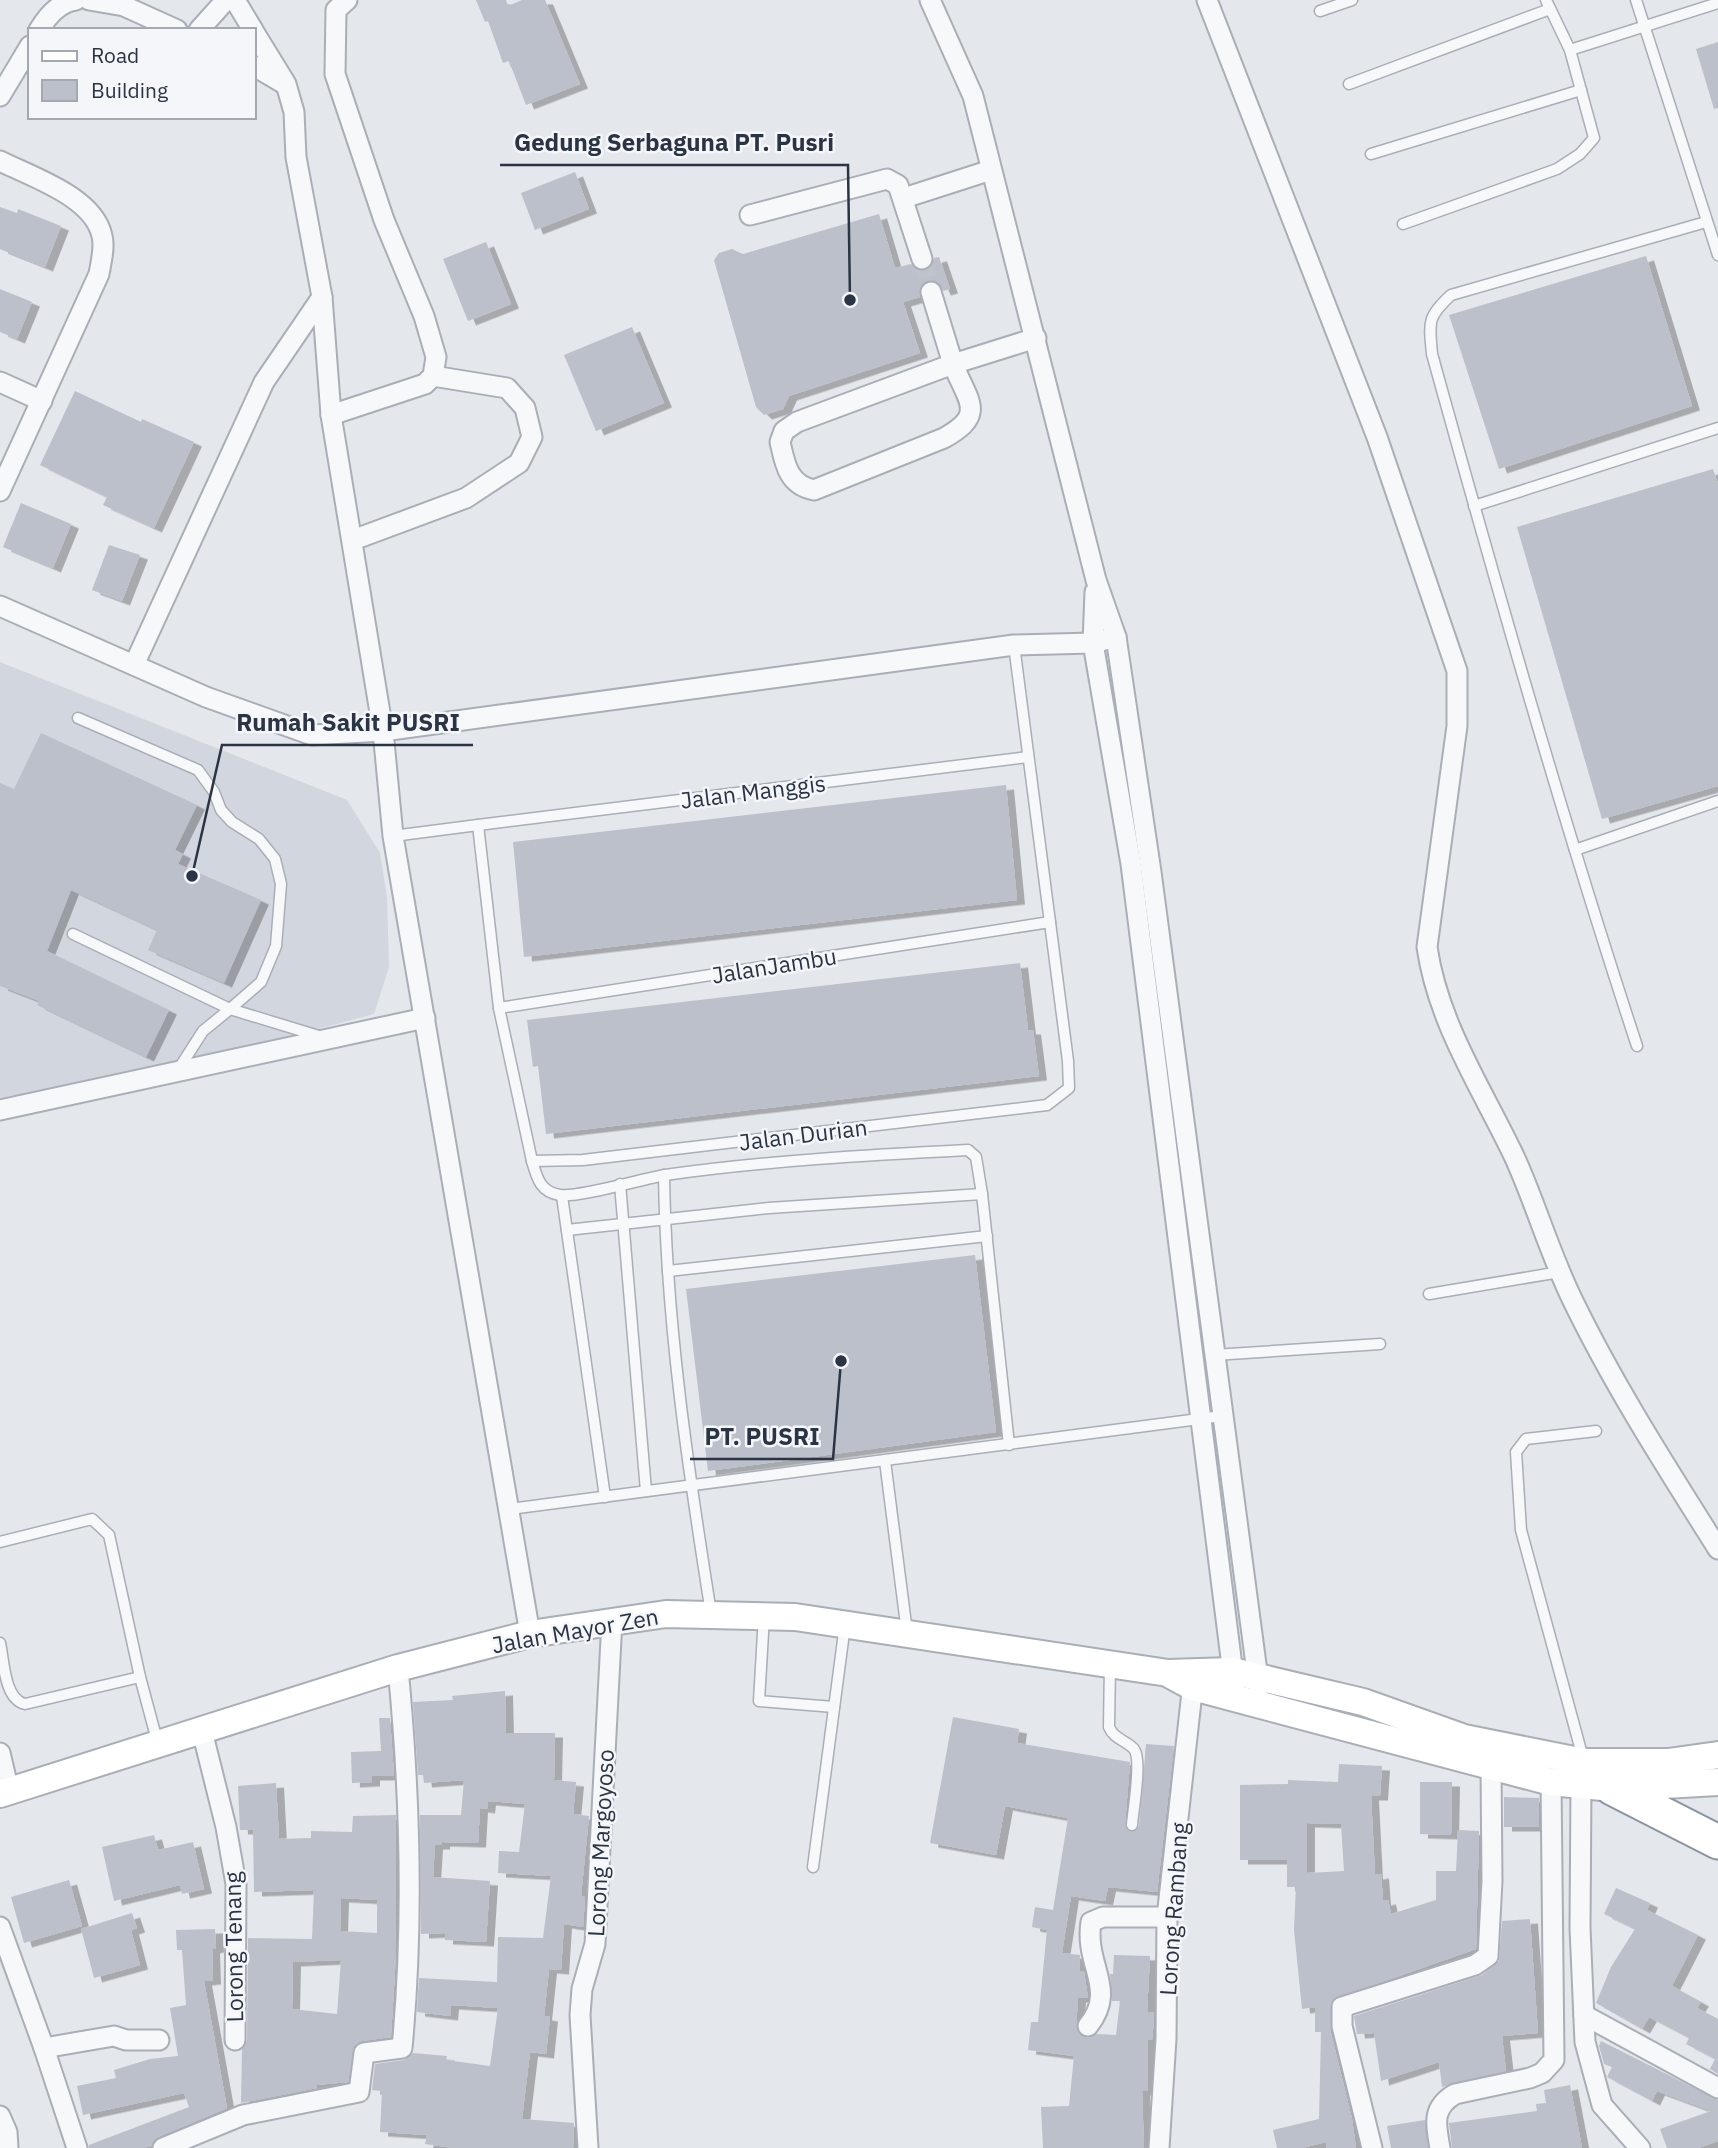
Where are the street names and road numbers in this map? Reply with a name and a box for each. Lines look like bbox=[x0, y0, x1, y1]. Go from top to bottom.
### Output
street label: Jalan Manggis bbox=[679, 767, 827, 815]
street label: JalanJambu bbox=[709, 940, 839, 990]
street label: Jalan Durian bbox=[737, 1111, 869, 1157]
street label: Jalan Mayor Zen bbox=[489, 1601, 661, 1659]
street label: Lorong Margoyoso bbox=[580, 1748, 620, 1938]
street label: Lorong Rambang bbox=[1152, 1821, 1194, 1997]
street label: Lorong Tenang bbox=[217, 1871, 249, 2023]

